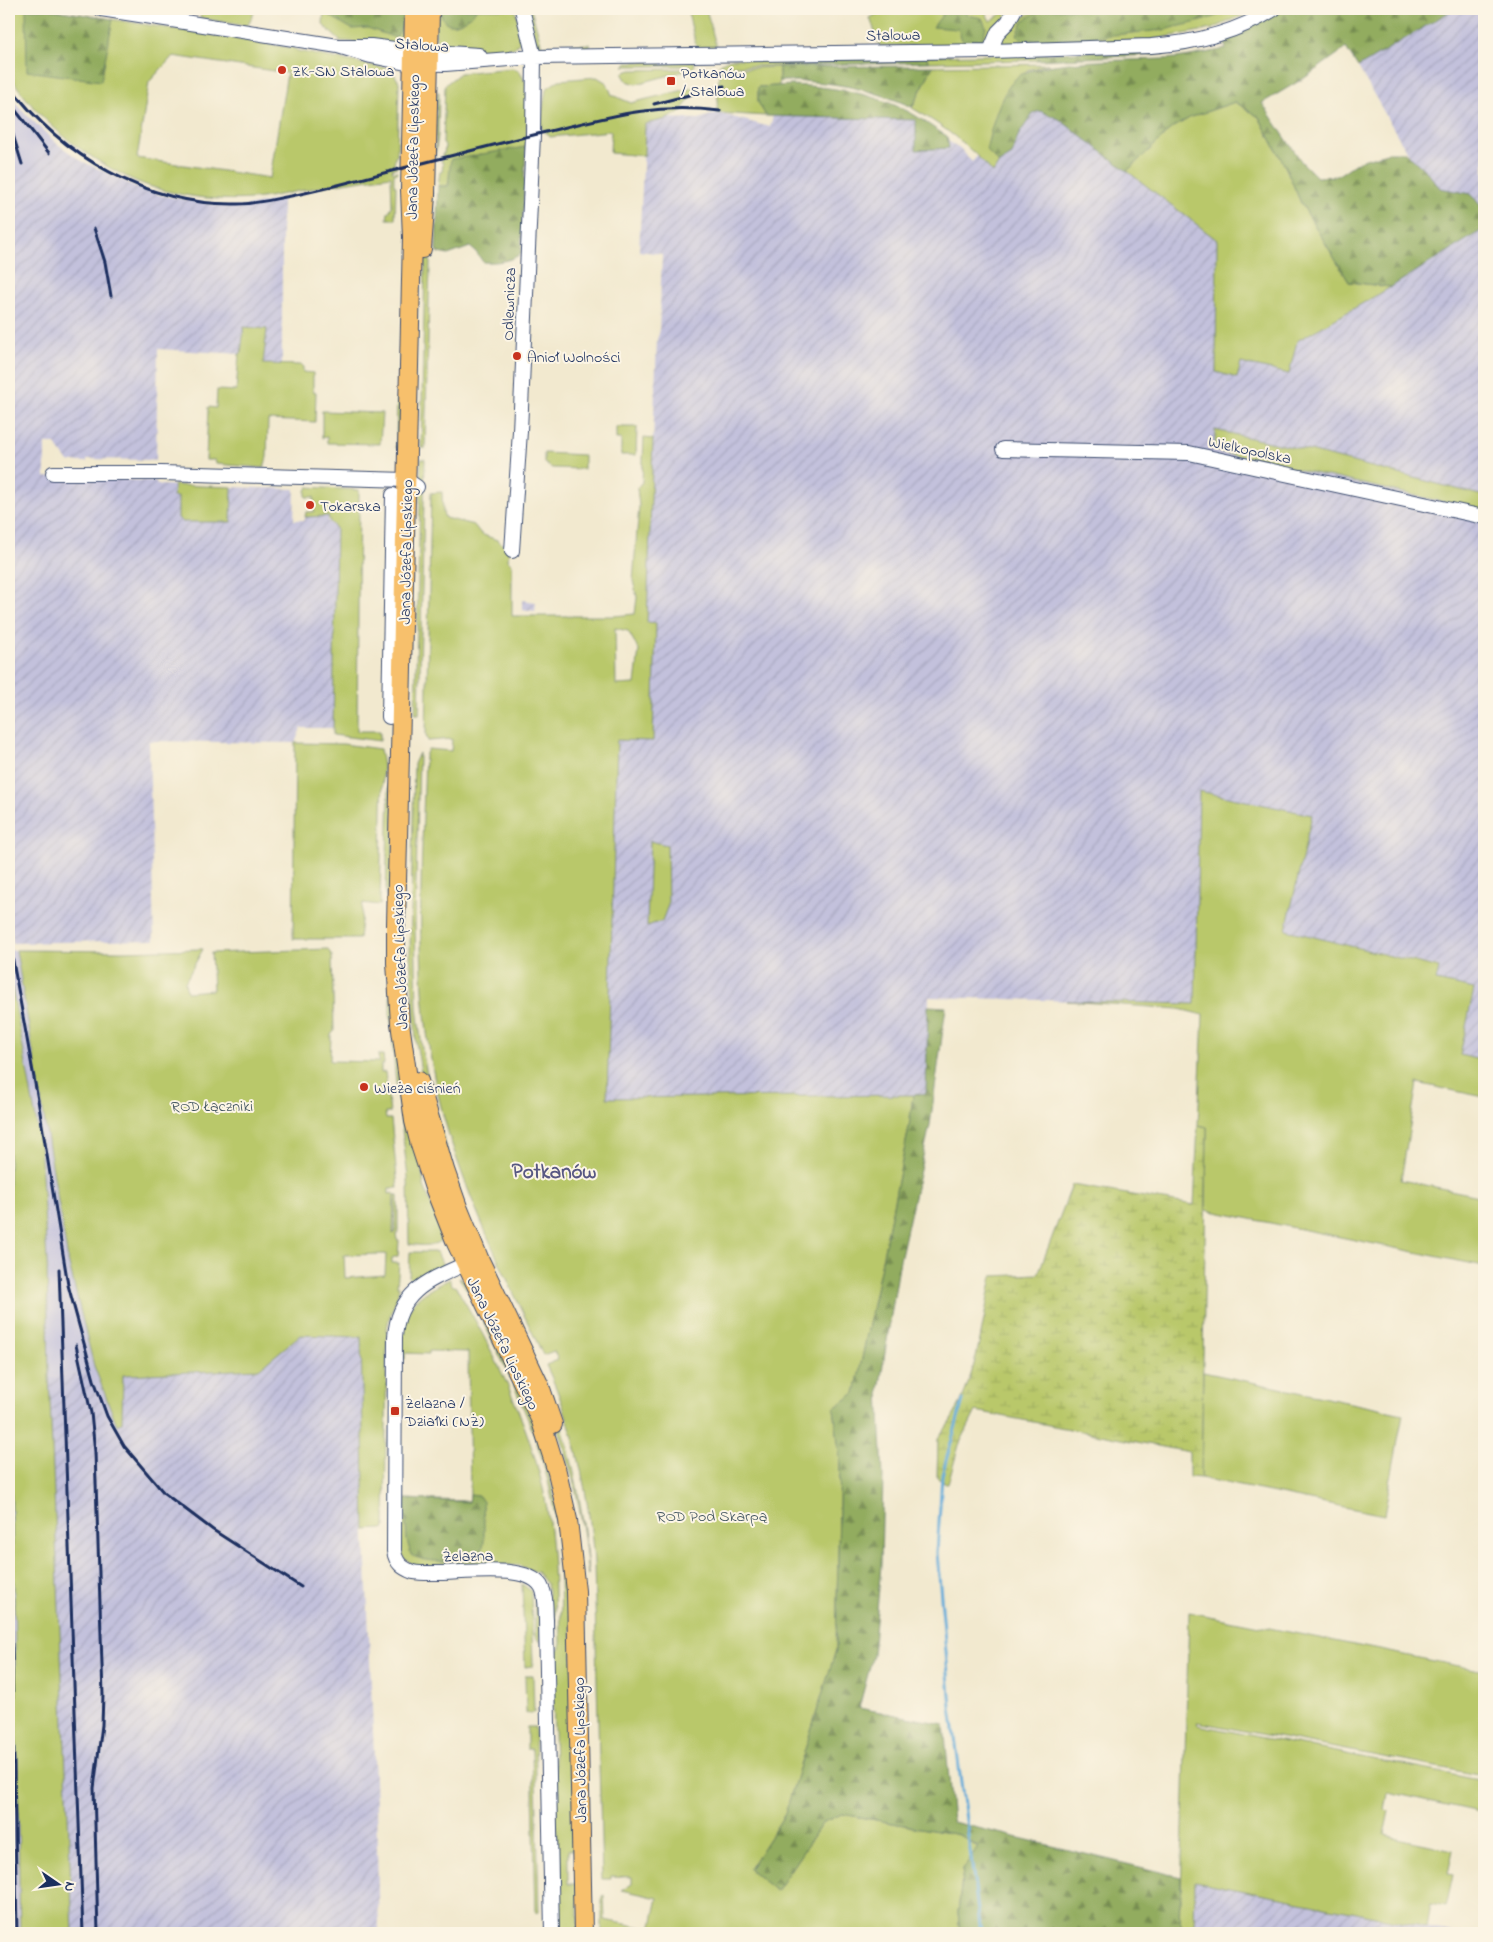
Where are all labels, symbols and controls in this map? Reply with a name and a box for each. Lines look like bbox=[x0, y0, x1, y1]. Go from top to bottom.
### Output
street label: Stalowa bbox=[866, 24, 920, 48]
street label: Stalowa bbox=[394, 32, 450, 60]
place label: ZK-SN Stalowa bbox=[292, 60, 394, 84]
place label: Potkanów / Stalowa bbox=[681, 62, 745, 104]
marker: ZK-SN Stalowa bbox=[276, 64, 288, 76]
street label: Jana Józefa Lipskiego bbox=[401, 74, 427, 220]
marker: Potkanów / Stalowa bbox=[665, 75, 677, 87]
street label: Odlewnicza bbox=[497, 267, 523, 341]
place label: Anioł Wolności bbox=[527, 346, 620, 370]
marker: Anioł Wolności bbox=[511, 350, 523, 362]
street label: Wielkopolska bbox=[1206, 430, 1293, 471]
street label: Jana Józefa Lipskiego bbox=[394, 479, 420, 625]
place label: Tokarska bbox=[320, 495, 381, 519]
marker: Tokarska bbox=[304, 499, 316, 511]
street label: Jana Józefa Lipskiego bbox=[386, 884, 416, 1030]
place label: Wieża ciśnień bbox=[374, 1077, 461, 1101]
marker: Wieża ciśnień bbox=[358, 1081, 370, 1093]
park label: ROD Łączniki bbox=[171, 1095, 253, 1119]
district label: Potkanów bbox=[512, 1158, 596, 1188]
street label: Jana Józefa Lipskiego bbox=[460, 1273, 545, 1414]
place label: Żelazna / Działki (NŻ) bbox=[404, 1392, 484, 1434]
marker: Żelazna / Działki (NŻ) bbox=[389, 1405, 401, 1417]
park label: ROD Pod Skarpą bbox=[657, 1505, 768, 1529]
street label: Żelazna bbox=[442, 1545, 494, 1569]
street label: Jana Józefa Lipskiego bbox=[568, 1677, 594, 1823]
north arrow bbox=[32, 1860, 82, 1910]
text: N bbox=[58, 1880, 80, 1894]

